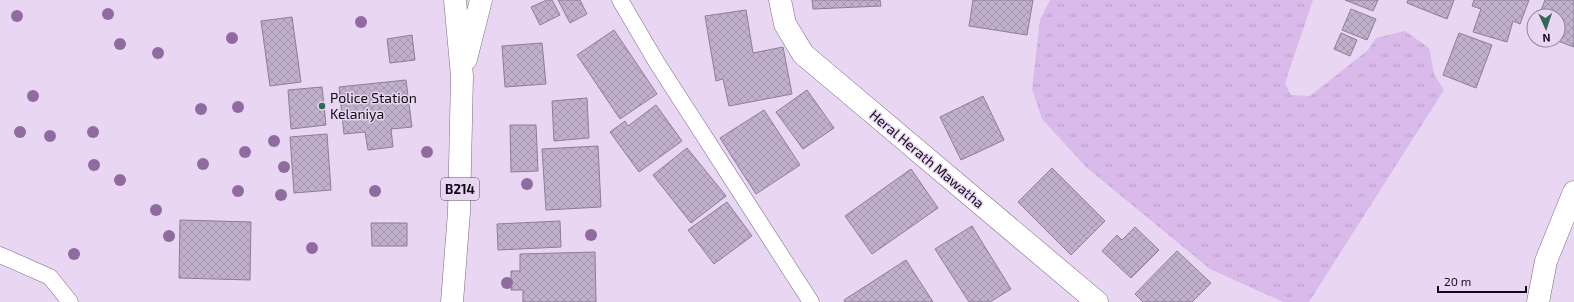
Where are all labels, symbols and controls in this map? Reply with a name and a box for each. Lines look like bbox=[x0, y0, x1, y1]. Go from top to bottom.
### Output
north arrow bbox=[1526, 8, 1566, 48]
text: N bbox=[1542, 32, 1551, 45]
place label: Police Station Kelaniya bbox=[330, 89, 417, 122]
marker: Police Station Kelaniya bbox=[317, 101, 327, 111]
street label: Heral Herath Mawatha bbox=[867, 106, 988, 211]
road number: B214 bbox=[441, 178, 479, 200]
scale bar bbox=[1438, 268, 1526, 294]
text: 20 m bbox=[1444, 274, 1471, 288]

